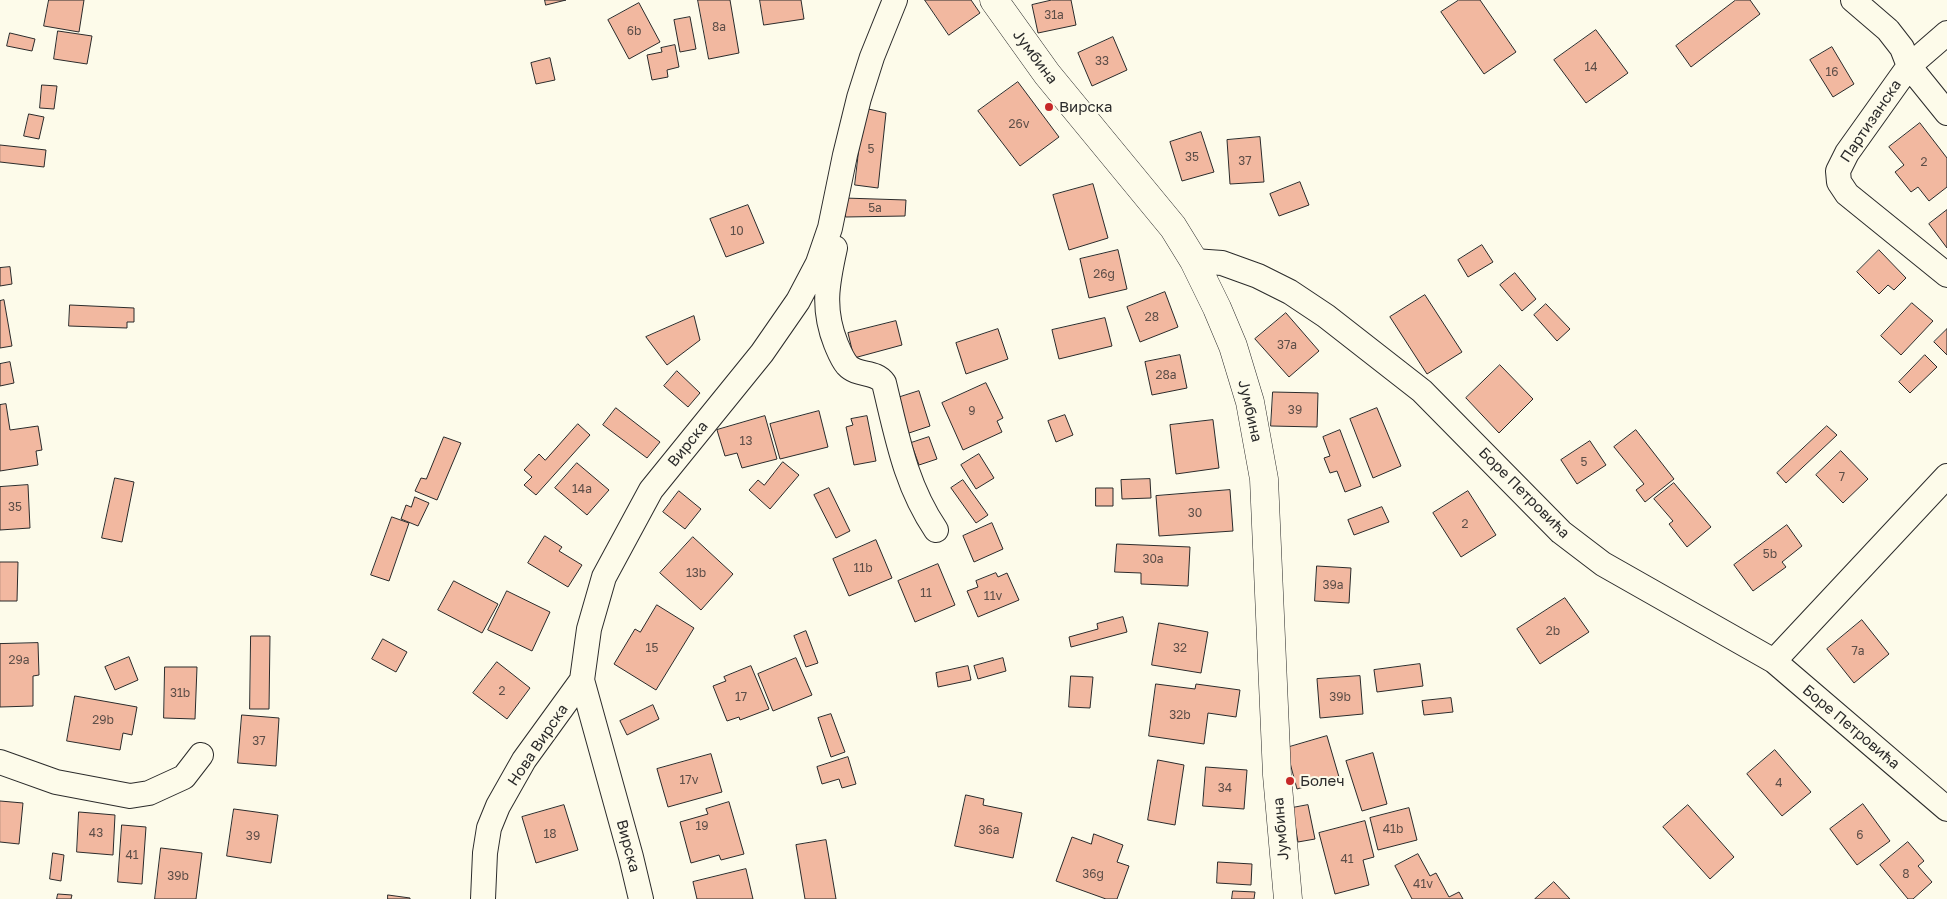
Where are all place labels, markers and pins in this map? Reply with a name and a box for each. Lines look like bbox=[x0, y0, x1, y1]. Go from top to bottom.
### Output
place label: Вирска bbox=[1059, 98, 1113, 116]
marker: Вирска bbox=[1043, 101, 1055, 113]
place label: Болеч bbox=[1300, 772, 1345, 790]
marker: Болеч bbox=[1284, 775, 1296, 787]

